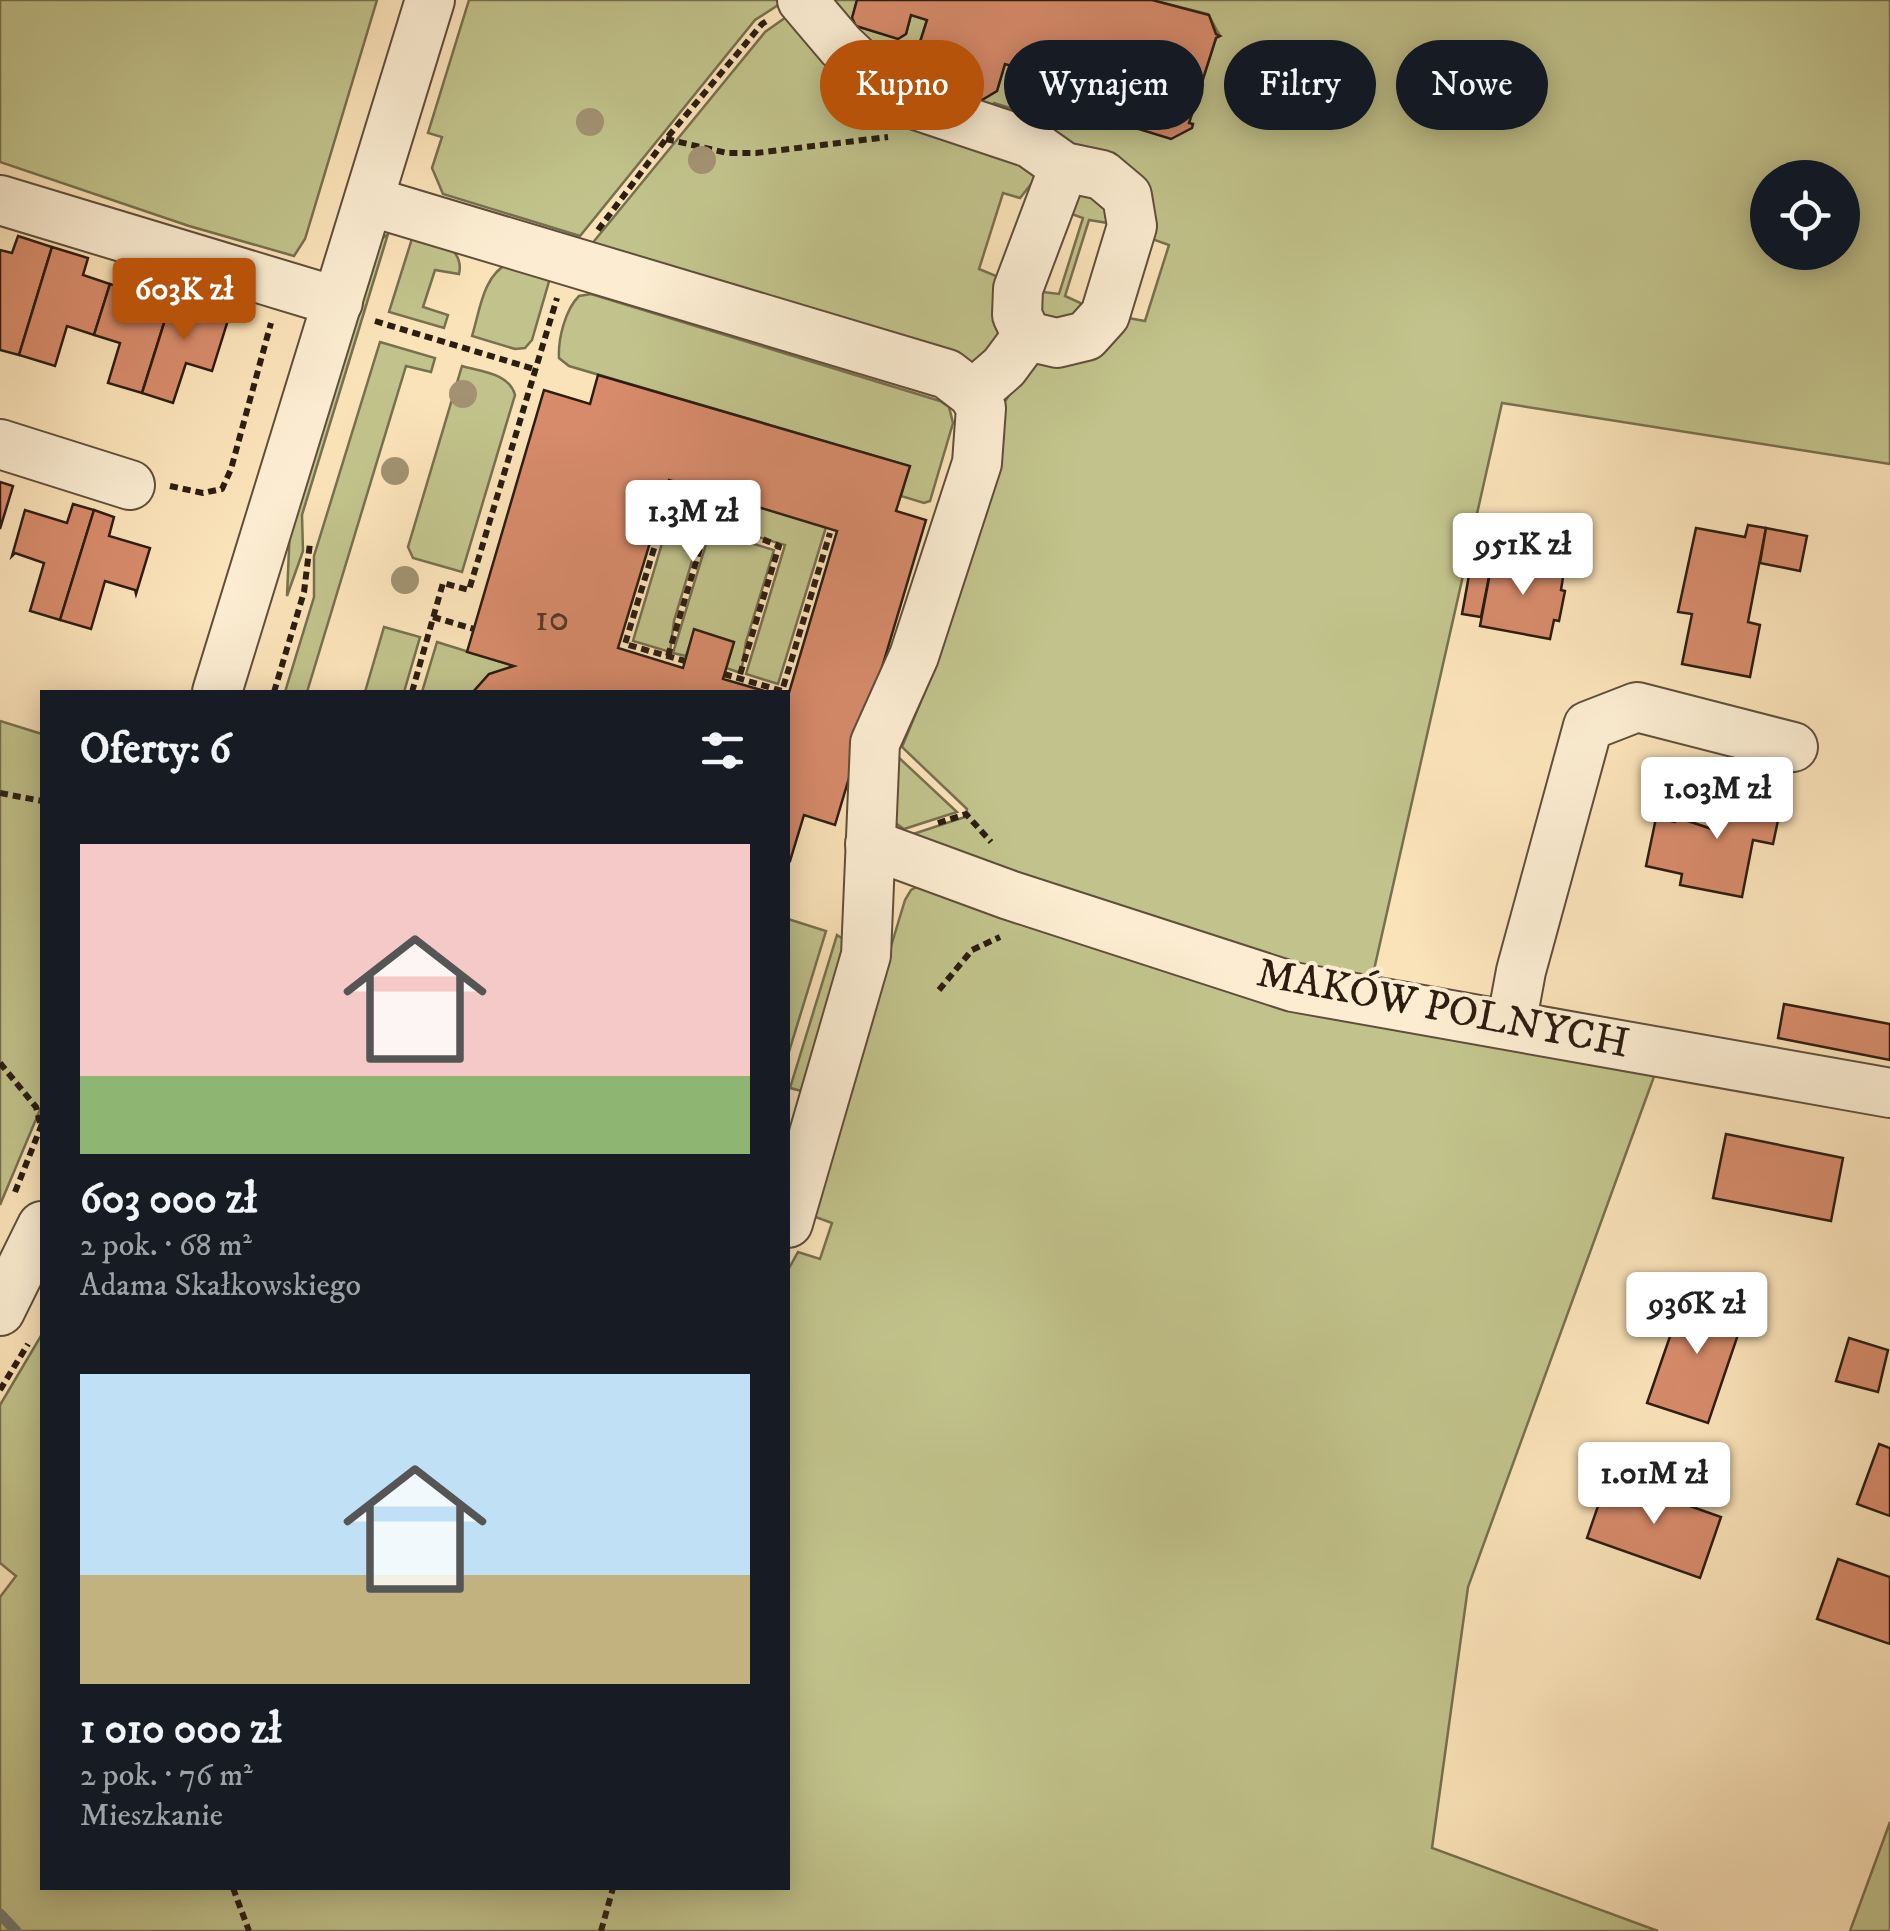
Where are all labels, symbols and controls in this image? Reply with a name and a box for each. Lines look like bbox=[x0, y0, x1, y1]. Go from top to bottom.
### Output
chip: Kupno bbox=[820, 40, 984, 130]
chip: Wynajem bbox=[1004, 40, 1204, 130]
chip: Filtry bbox=[1224, 40, 1376, 130]
chip: Nowe bbox=[1396, 40, 1548, 130]
map controls bbox=[1750, 160, 1860, 270]
button: locate bbox=[1750, 160, 1860, 270]
pin: 603K zł bbox=[92, 258, 276, 343]
text: 603K zł bbox=[135, 270, 233, 310]
pin: 1.3M zł bbox=[601, 480, 785, 565]
text: 1.3M zł bbox=[648, 492, 738, 532]
pin: 951K zł bbox=[1431, 513, 1615, 598]
text: 951K zł bbox=[1475, 525, 1571, 565]
house number: 10 bbox=[535, 595, 569, 643]
icon: filters bbox=[695, 723, 750, 778]
text: Oferty: 6 bbox=[80, 724, 231, 776]
pin: 1.03M zł bbox=[1614, 757, 1820, 842]
text: 1.03M zł bbox=[1663, 769, 1771, 809]
icon: home bbox=[325, 909, 505, 1089]
street label: MAKÓW POLNYCH bbox=[1252, 946, 1634, 1071]
text: 603 000 zł bbox=[80, 1174, 257, 1226]
text: 2 pok. · 68 m² bbox=[80, 1226, 252, 1266]
text: Adama Skałkowskiego bbox=[80, 1266, 361, 1306]
pin: 936K zł bbox=[1605, 1272, 1789, 1357]
text: 936K zł bbox=[1648, 1284, 1746, 1324]
icon: home bbox=[325, 1439, 505, 1619]
pin: 1.01M zł bbox=[1551, 1442, 1757, 1527]
text: 1.01M zł bbox=[1600, 1454, 1708, 1494]
text: 1 010 000 zł bbox=[80, 1704, 281, 1756]
text: 2 pok. · 76 m² bbox=[80, 1756, 253, 1796]
text: Mieszkanie bbox=[80, 1796, 223, 1836]

